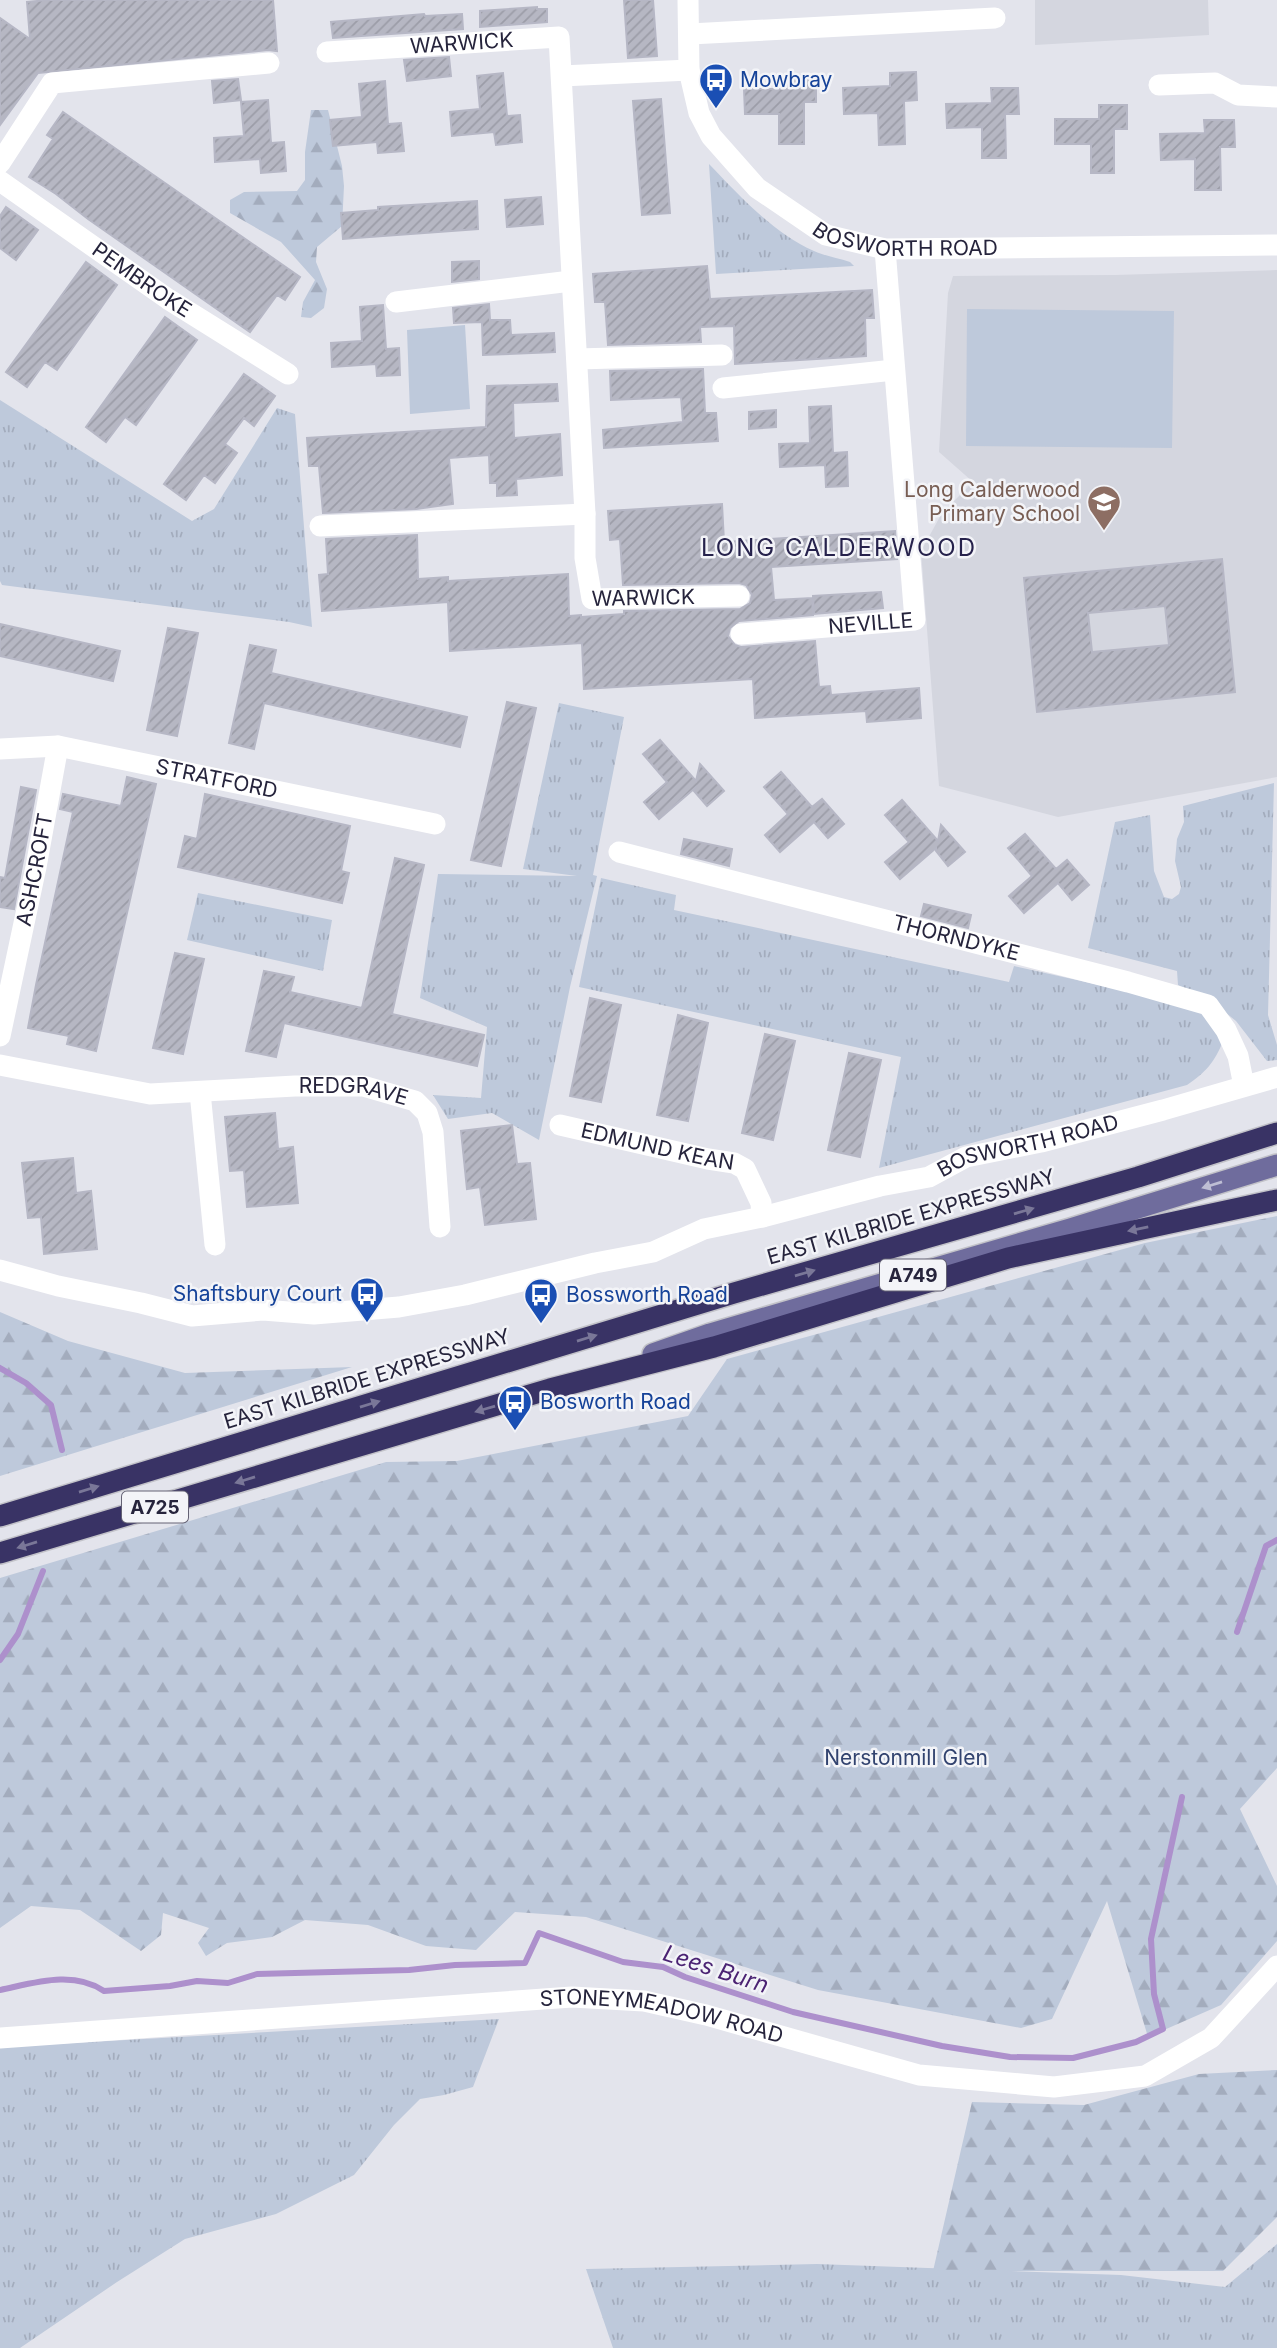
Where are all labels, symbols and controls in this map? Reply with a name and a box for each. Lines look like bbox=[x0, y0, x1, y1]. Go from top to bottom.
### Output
street label: WARWICK bbox=[409, 27, 514, 59]
bus stop icon: Mowbray bbox=[697, 61, 735, 110]
place label: Mowbray bbox=[740, 67, 833, 92]
street label: BOSWORTH ROAD bbox=[808, 217, 998, 262]
street label: PEMBROKE bbox=[88, 237, 196, 323]
place label: Long Calderwood Primary School bbox=[904, 477, 1080, 526]
school or university icon: Long Calderwood Primary School bbox=[1085, 483, 1123, 532]
district label: LONG CALDERWOOD bbox=[701, 533, 977, 562]
street label: WARWICK bbox=[591, 584, 695, 611]
street label: NEVILLE bbox=[827, 607, 914, 639]
street label: STRATFORD bbox=[153, 754, 280, 803]
street label: ASHCROFT bbox=[11, 811, 58, 928]
street label: THORNDYKE bbox=[890, 909, 1022, 966]
street label: REDGRAVE bbox=[299, 1073, 411, 1110]
street label: BOSWORTH ROAD bbox=[933, 1109, 1121, 1182]
street label: EDMUND KEAN bbox=[579, 1117, 736, 1175]
street label: EAST KILBRIDE EXPRESSWAY bbox=[764, 1163, 1058, 1270]
one-way arrow bbox=[1201, 1180, 1222, 1191]
one-way arrow bbox=[1014, 1205, 1035, 1215]
one-way arrow bbox=[1127, 1224, 1149, 1235]
road number: A749 bbox=[880, 1260, 946, 1290]
one-way arrow bbox=[794, 1267, 816, 1278]
bus stop icon: Shaftsbury Court bbox=[348, 1275, 386, 1324]
bus stop icon: Bossworth Road bbox=[522, 1276, 560, 1325]
place label: Shaftsbury Court bbox=[173, 1281, 342, 1306]
place label: Bossworth Road bbox=[566, 1282, 728, 1307]
street label: EAST KILBRIDE EXPRESSWAY bbox=[221, 1323, 513, 1434]
one-way arrow bbox=[577, 1332, 598, 1343]
bus stop icon: Bosworth Road bbox=[496, 1383, 534, 1432]
place label: Bosworth Road bbox=[540, 1389, 691, 1414]
one-way arrow bbox=[359, 1398, 380, 1409]
one-way arrow bbox=[474, 1404, 496, 1415]
one-way arrow bbox=[234, 1476, 255, 1486]
one-way arrow bbox=[79, 1483, 100, 1493]
road number: A725 bbox=[122, 1492, 188, 1522]
one-way arrow bbox=[16, 1541, 37, 1551]
park label: Nerstonmill Glen bbox=[824, 1745, 988, 1770]
water label: Lees Burn bbox=[660, 1939, 772, 1999]
street label: STONEYMEADOW ROAD bbox=[539, 1984, 786, 2048]

